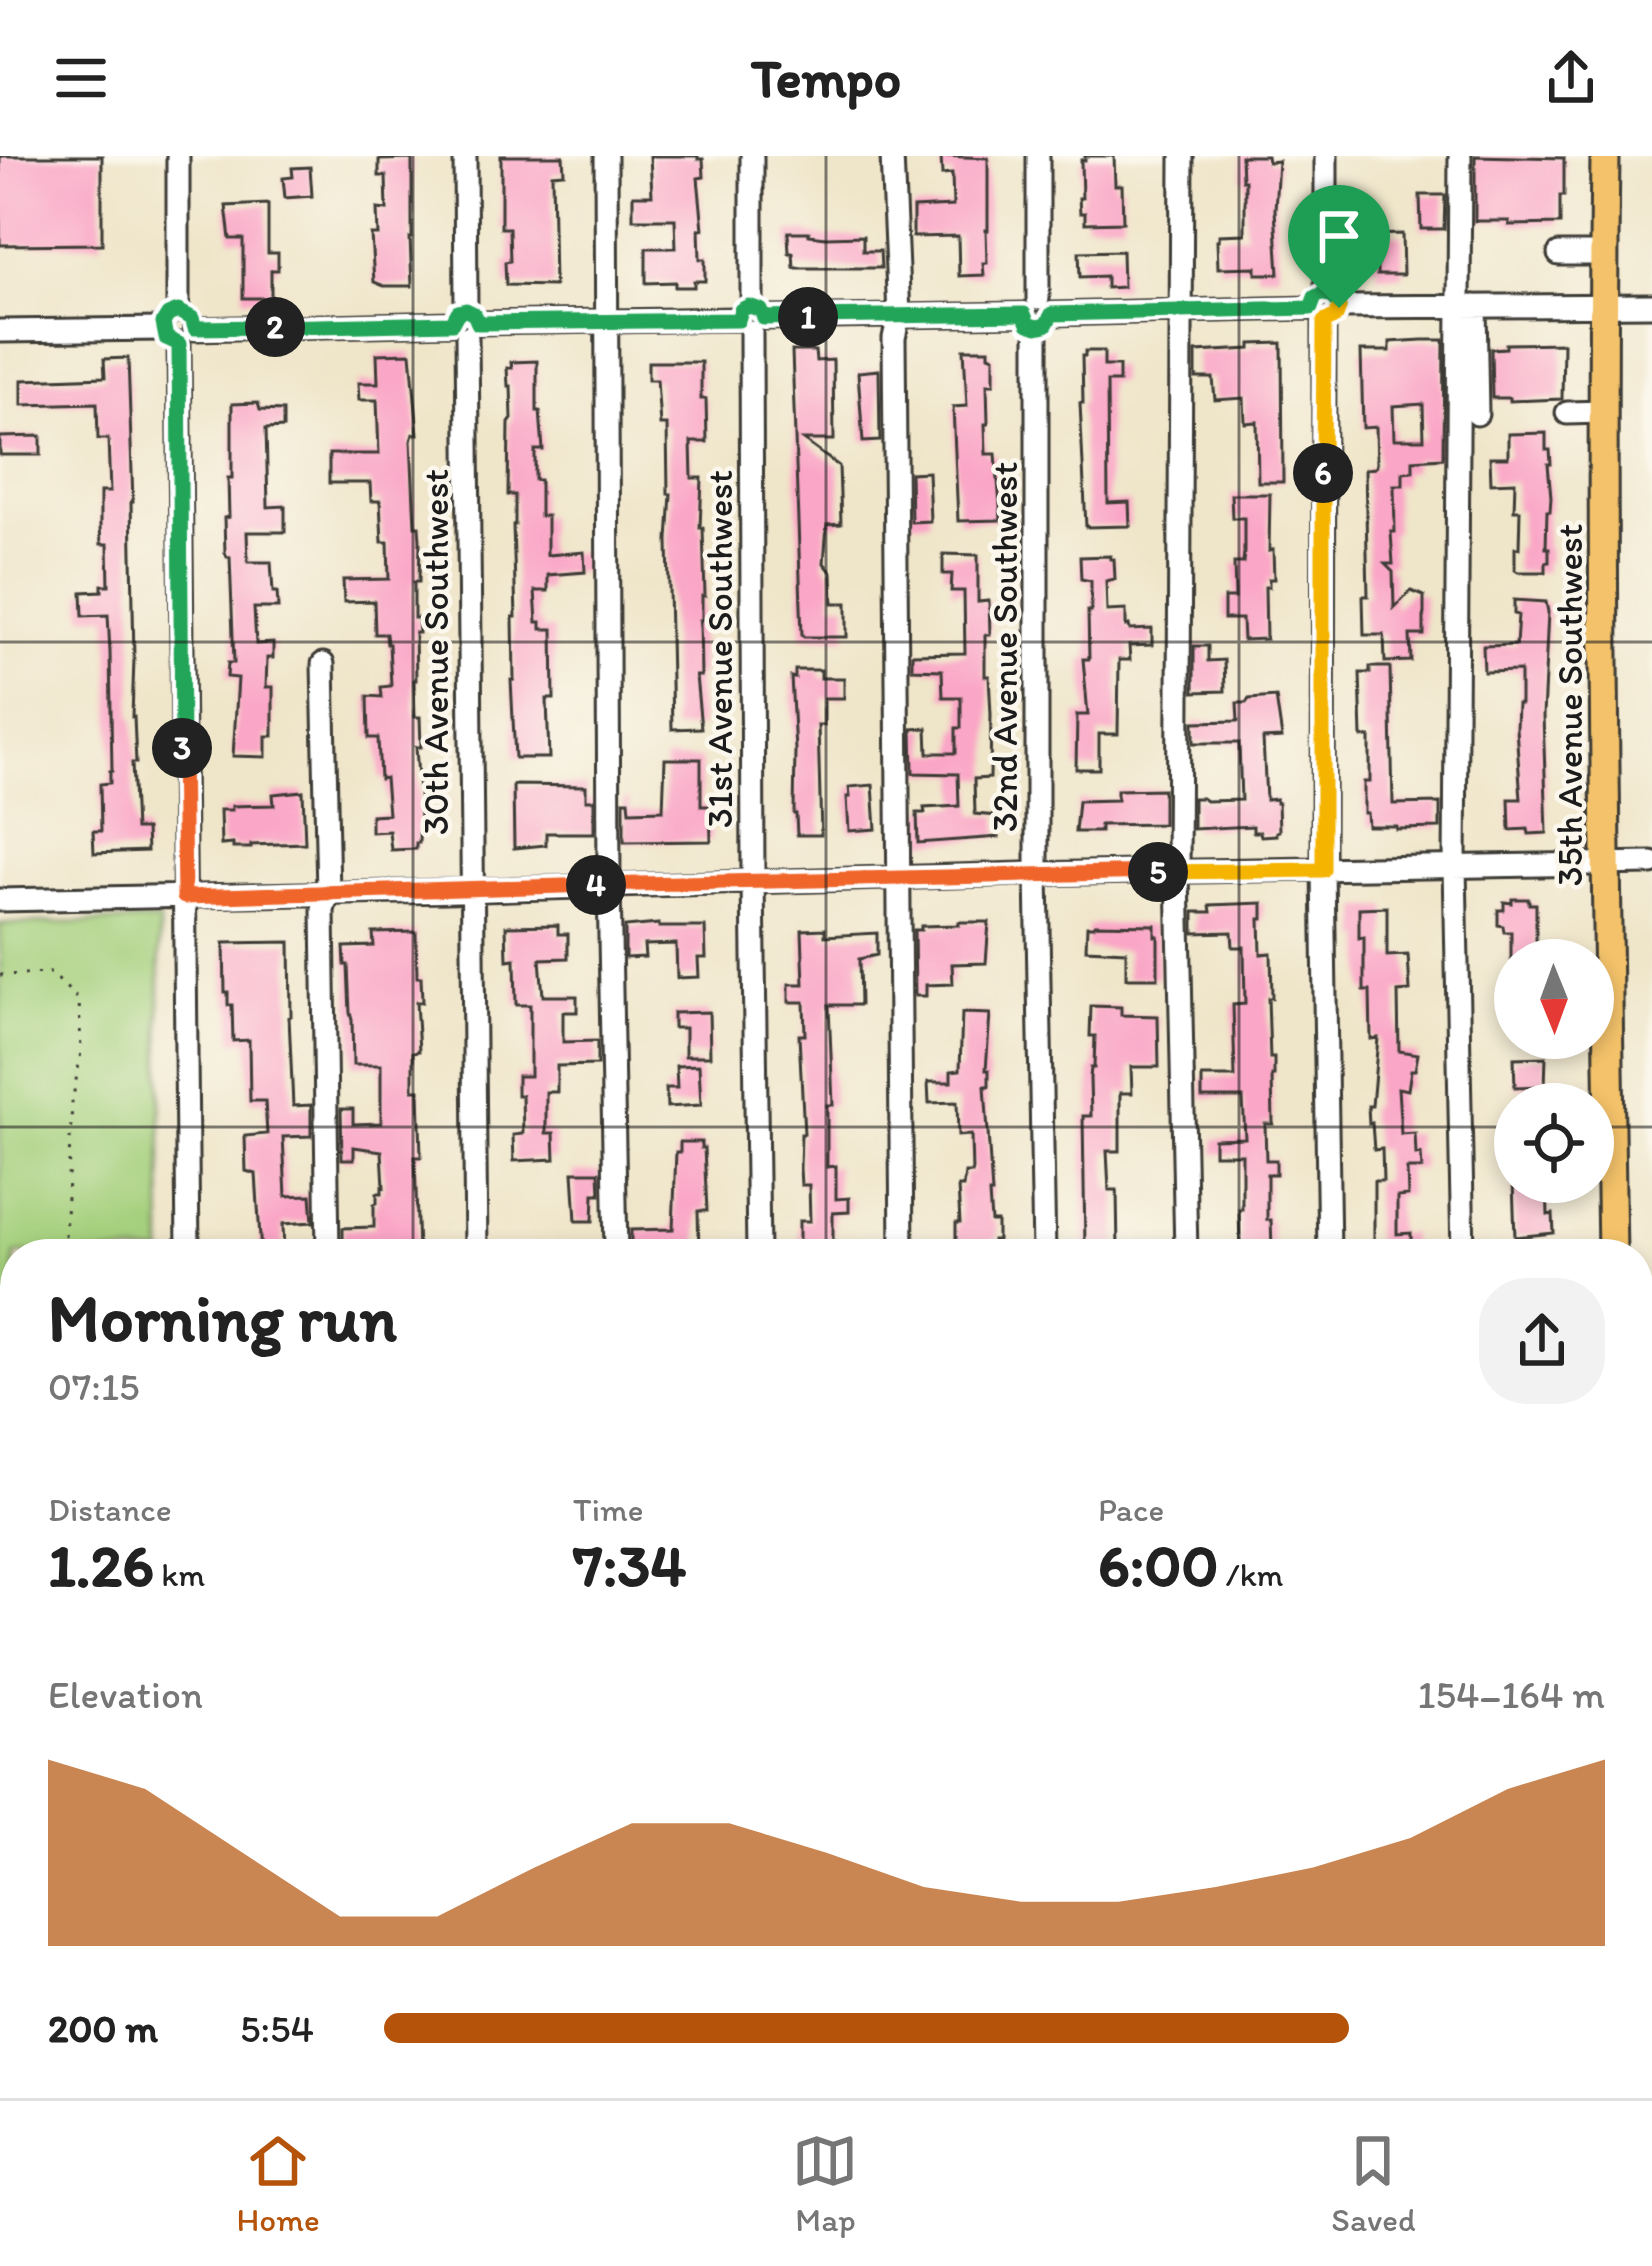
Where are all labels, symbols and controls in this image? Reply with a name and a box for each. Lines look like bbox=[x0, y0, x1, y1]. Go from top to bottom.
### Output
icon: menu bbox=[48, 45, 114, 111]
icon: share bbox=[1538, 45, 1604, 111]
text: Tempo bbox=[751, 46, 901, 111]
pin bbox=[1288, 185, 1390, 308]
icon: arrive bbox=[1306, 203, 1372, 269]
pin: 1 bbox=[778, 287, 838, 347]
pin: 2 bbox=[245, 297, 305, 357]
text: 1 bbox=[800, 297, 816, 336]
text: 2 bbox=[266, 307, 284, 346]
pin: 6 bbox=[1293, 443, 1353, 503]
text: 6 bbox=[1314, 453, 1332, 492]
street label: 32nd Avenue Southwest bbox=[983, 462, 1026, 832]
street label: 30th Avenue Southwest bbox=[414, 469, 457, 835]
street label: 31st Avenue Southwest bbox=[698, 470, 741, 828]
street label: 35th Avenue Southwest bbox=[1548, 524, 1591, 886]
pin: 3 bbox=[152, 718, 212, 778]
text: 3 bbox=[173, 728, 191, 767]
pin: 5 bbox=[1128, 842, 1188, 902]
text: 5 bbox=[1149, 852, 1167, 891]
pin: 4 bbox=[566, 855, 626, 915]
text: 4 bbox=[586, 865, 606, 904]
north arrow bbox=[1494, 939, 1614, 1059]
map controls bbox=[1494, 939, 1614, 1203]
button: locate bbox=[1494, 1083, 1614, 1203]
text: Morning run bbox=[48, 1278, 397, 1358]
button: share bbox=[1479, 1278, 1605, 1404]
text: 07:15 bbox=[48, 1363, 140, 1410]
text: Distance bbox=[48, 1490, 172, 1529]
text: Time bbox=[573, 1490, 643, 1529]
text: Pace bbox=[1098, 1490, 1164, 1529]
text: 1.26 bbox=[48, 1529, 154, 1601]
text: 7:34 bbox=[573, 1529, 686, 1601]
text: 6:00 bbox=[1098, 1529, 1218, 1601]
text: km bbox=[154, 1555, 205, 1594]
text: /km bbox=[1218, 1555, 1283, 1594]
text: Elevation bbox=[48, 1671, 203, 1718]
text: 154–164 m bbox=[1417, 1671, 1605, 1718]
text: 200 m bbox=[48, 2005, 158, 2052]
text: 5:54 bbox=[240, 2005, 314, 2052]
tab: Home bbox=[236, 2128, 320, 2239]
tab: Map bbox=[792, 2128, 858, 2239]
tab: Saved bbox=[1331, 2128, 1416, 2239]

